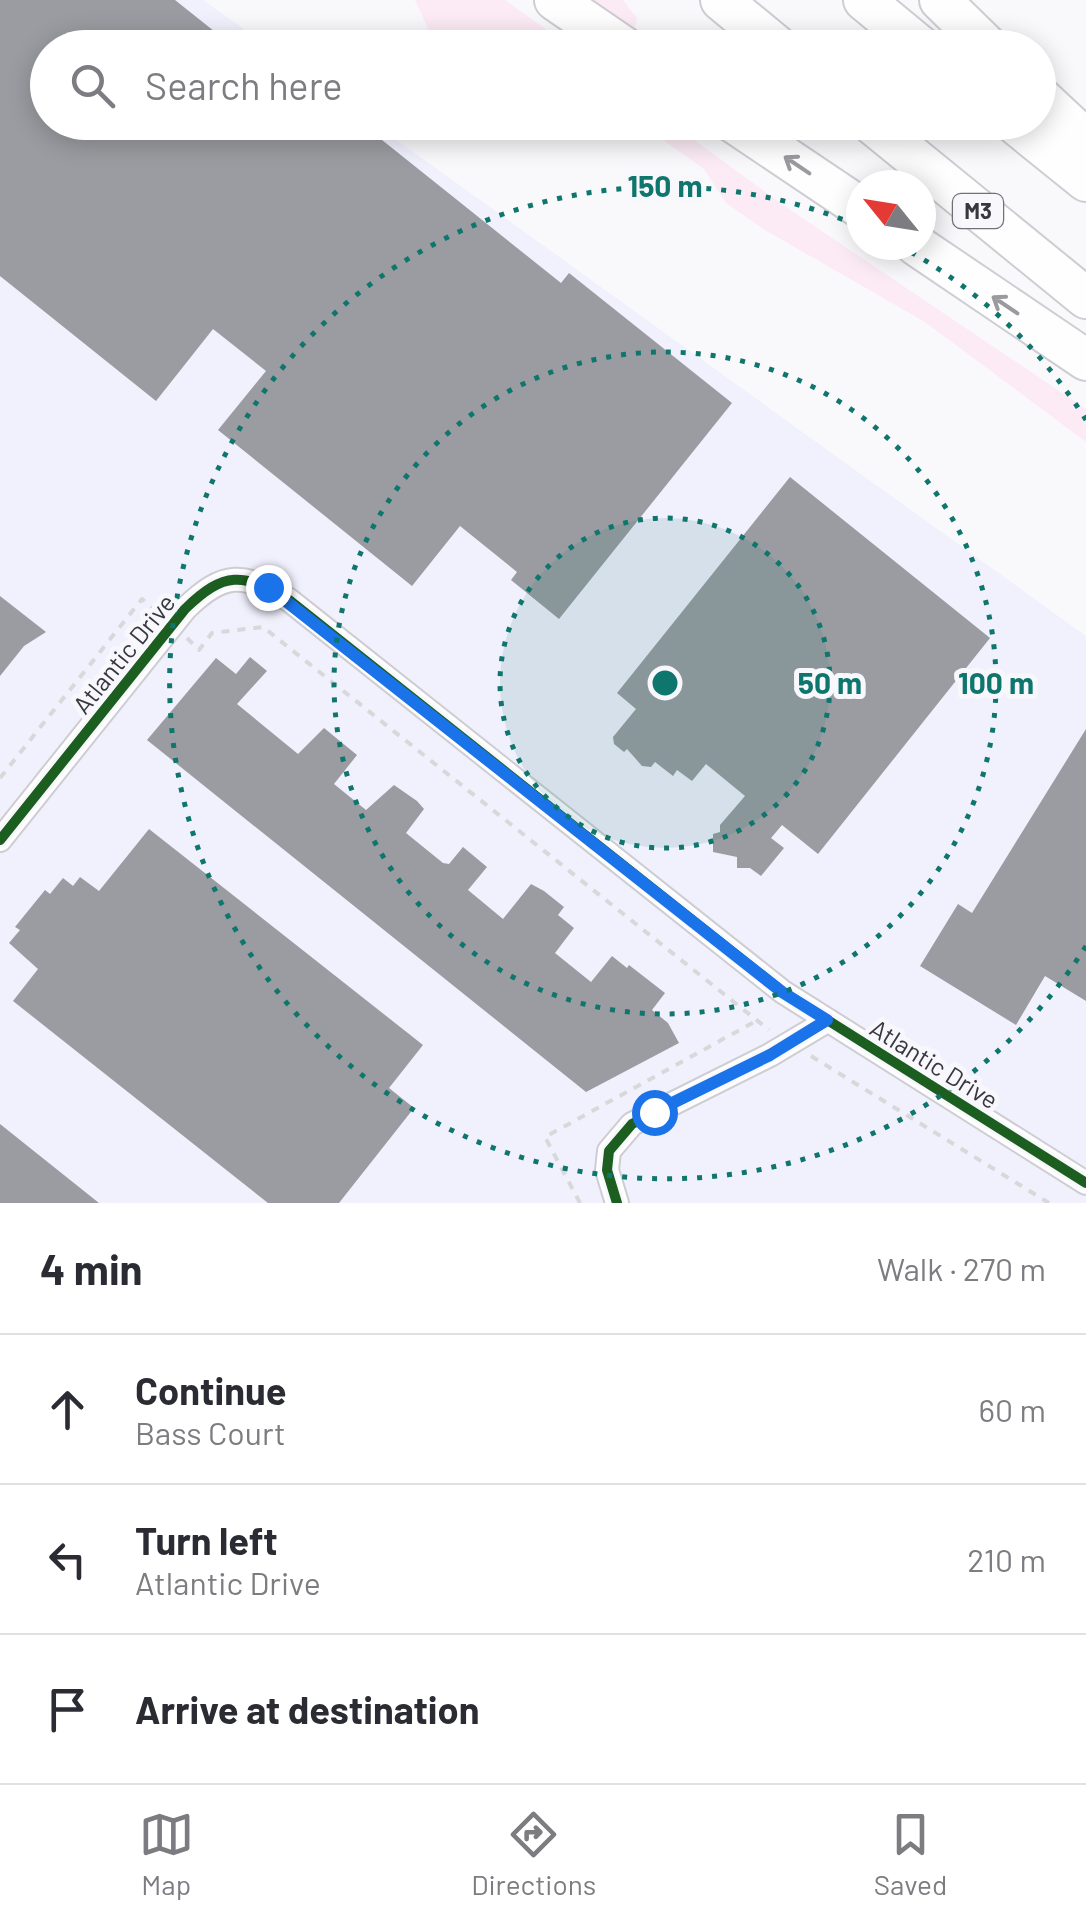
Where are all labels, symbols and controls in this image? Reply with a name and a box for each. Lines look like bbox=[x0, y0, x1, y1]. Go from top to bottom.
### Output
search box bbox=[30, 30, 1056, 140]
icon: search bbox=[65, 58, 120, 113]
text: Search here bbox=[145, 62, 343, 108]
one-way arrow bbox=[784, 155, 812, 176]
text: 150 m bbox=[628, 167, 702, 203]
north arrow bbox=[846, 170, 936, 260]
road number: M3 bbox=[953, 194, 1003, 228]
one-way arrow bbox=[992, 295, 1020, 316]
route end bbox=[246, 565, 292, 611]
street label: Atlantic Drive bbox=[66, 588, 181, 719]
text: 50 m bbox=[798, 664, 862, 700]
text: 100 m bbox=[958, 664, 1034, 700]
centre of rings bbox=[647, 665, 683, 701]
street label: Atlantic Drive bbox=[865, 1012, 1004, 1114]
route start bbox=[632, 1090, 678, 1136]
text: 4 min bbox=[40, 1243, 143, 1293]
text: Walk · 270 m bbox=[877, 1249, 1046, 1287]
text: Continue bbox=[135, 1367, 286, 1413]
icon: ahead bbox=[40, 1382, 95, 1437]
text: 60 m bbox=[979, 1390, 1046, 1428]
text: Bass Court bbox=[135, 1413, 286, 1451]
text: Turn left bbox=[135, 1517, 278, 1563]
icon: left bbox=[40, 1532, 95, 1587]
text: 210 m bbox=[967, 1540, 1046, 1578]
text: Atlantic Drive bbox=[135, 1563, 321, 1601]
icon: arrive bbox=[40, 1682, 95, 1737]
text: Arrive at destination bbox=[135, 1686, 480, 1732]
tab: Map bbox=[139, 1807, 194, 1901]
tab: Directions bbox=[471, 1807, 596, 1901]
tab: Saved bbox=[874, 1807, 947, 1901]

